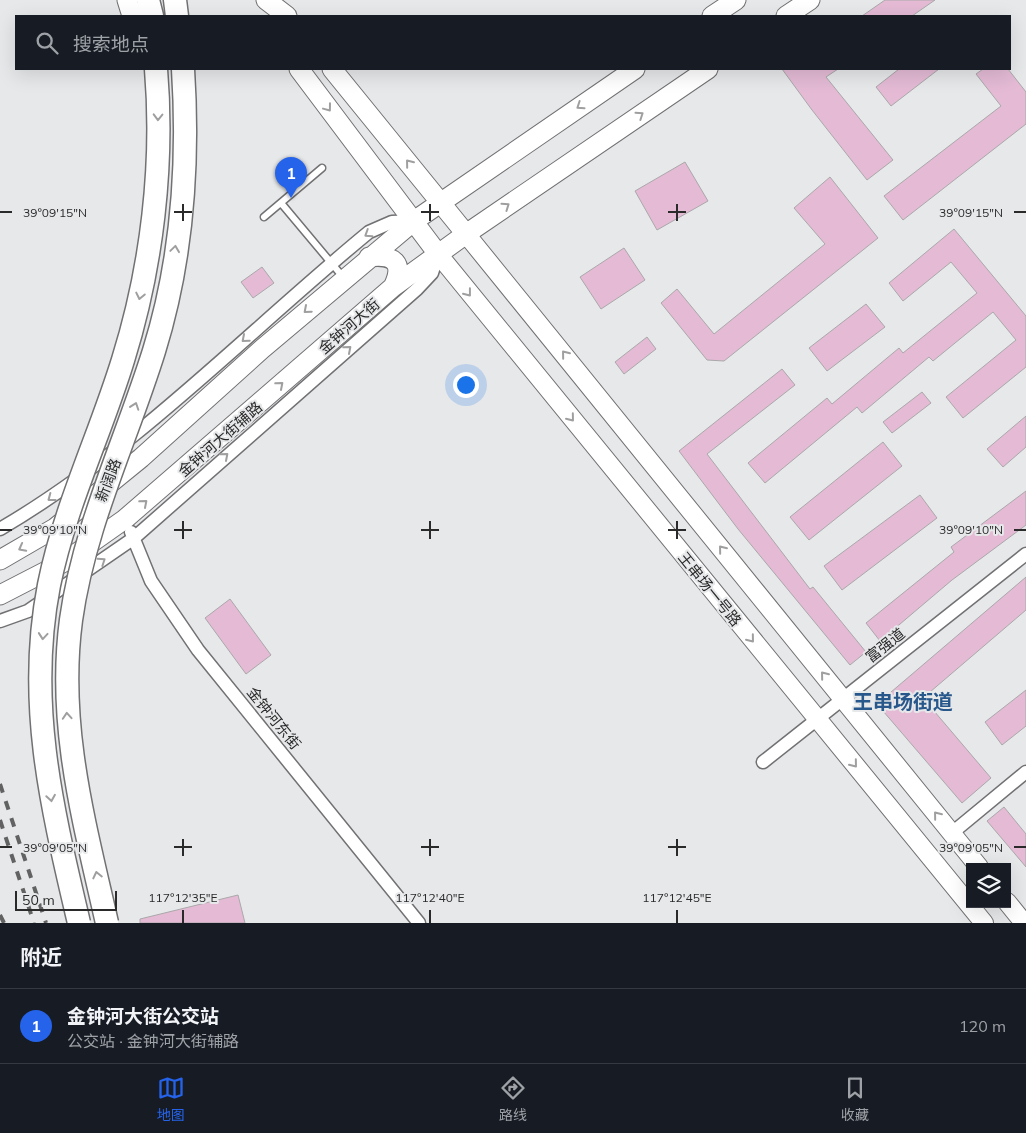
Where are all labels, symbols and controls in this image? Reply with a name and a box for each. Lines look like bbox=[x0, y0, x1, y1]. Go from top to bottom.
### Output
search box bbox=[15, 15, 1011, 70]
icon: search bbox=[33, 29, 61, 57]
text: 搜索地点 bbox=[73, 32, 149, 56]
one-way arrow bbox=[576, 100, 586, 109]
one-way arrow bbox=[323, 102, 331, 111]
one-way arrow bbox=[635, 112, 644, 121]
one-way arrow bbox=[153, 114, 163, 122]
pin: 1 bbox=[275, 157, 307, 198]
one-way arrow bbox=[405, 160, 414, 169]
one-way arrow bbox=[500, 203, 510, 212]
text: 39°09'15"N bbox=[23, 205, 87, 220]
text: 39°09'15"N bbox=[939, 205, 1003, 220]
one-way arrow bbox=[364, 228, 374, 237]
one-way arrow bbox=[169, 245, 180, 253]
one-way arrow bbox=[462, 287, 471, 296]
one-way arrow bbox=[135, 292, 145, 300]
street label: 金钟河大街 bbox=[314, 294, 384, 358]
one-way arrow bbox=[304, 304, 313, 313]
one-way arrow bbox=[241, 334, 250, 343]
one-way arrow bbox=[342, 346, 351, 355]
one-way arrow bbox=[563, 351, 571, 360]
your location bbox=[453, 372, 479, 398]
one-way arrow bbox=[274, 383, 283, 391]
street label: 金钟河大街辅路 bbox=[174, 397, 266, 481]
one-way arrow bbox=[129, 402, 139, 411]
one-way arrow bbox=[565, 413, 574, 422]
one-way arrow bbox=[220, 453, 229, 462]
street label: 新阔路 bbox=[91, 456, 125, 504]
one-way arrow bbox=[48, 492, 57, 500]
one-way arrow bbox=[138, 500, 147, 509]
text: 39°09'10"N bbox=[23, 522, 87, 537]
text: 39°09'10"N bbox=[939, 522, 1003, 537]
one-way arrow bbox=[18, 542, 27, 552]
one-way arrow bbox=[719, 545, 728, 554]
street label: 王串场一号路 bbox=[674, 548, 746, 630]
one-way arrow bbox=[96, 558, 105, 567]
street label: 富强道 bbox=[861, 624, 909, 666]
one-way arrow bbox=[38, 633, 49, 641]
one-way arrow bbox=[746, 633, 755, 642]
one-way arrow bbox=[821, 672, 829, 681]
street label: 金钟河东街 bbox=[243, 683, 305, 753]
district label: 王串场街道 bbox=[853, 689, 953, 714]
one-way arrow bbox=[62, 712, 73, 720]
one-way arrow bbox=[849, 758, 857, 767]
one-way arrow bbox=[45, 794, 55, 803]
one-way arrow bbox=[935, 812, 943, 821]
text: 39°09'05"N bbox=[23, 840, 87, 855]
text: 39°09'05"N bbox=[939, 840, 1003, 855]
map controls bbox=[966, 863, 1011, 908]
button: layers bbox=[966, 863, 1011, 908]
one-way arrow bbox=[92, 871, 102, 880]
scale bar bbox=[15, 888, 118, 911]
text: 117°12'35"E bbox=[148, 890, 218, 905]
text: 117°12'40"E bbox=[395, 890, 465, 905]
text: 117°12'45"E bbox=[642, 890, 712, 905]
text: 50 m bbox=[22, 891, 55, 909]
text: 附近 bbox=[20, 944, 62, 970]
text: 金钟河大街公交站 bbox=[67, 1004, 219, 1028]
text: 1 bbox=[31, 1016, 41, 1036]
text: 120 m bbox=[959, 1016, 1006, 1036]
text: 公交站 · 金钟河大街辅路 bbox=[67, 1031, 239, 1051]
tab: 地图 bbox=[157, 1074, 185, 1124]
tab: 路线 bbox=[499, 1074, 527, 1124]
tab: 收藏 bbox=[841, 1074, 869, 1124]

